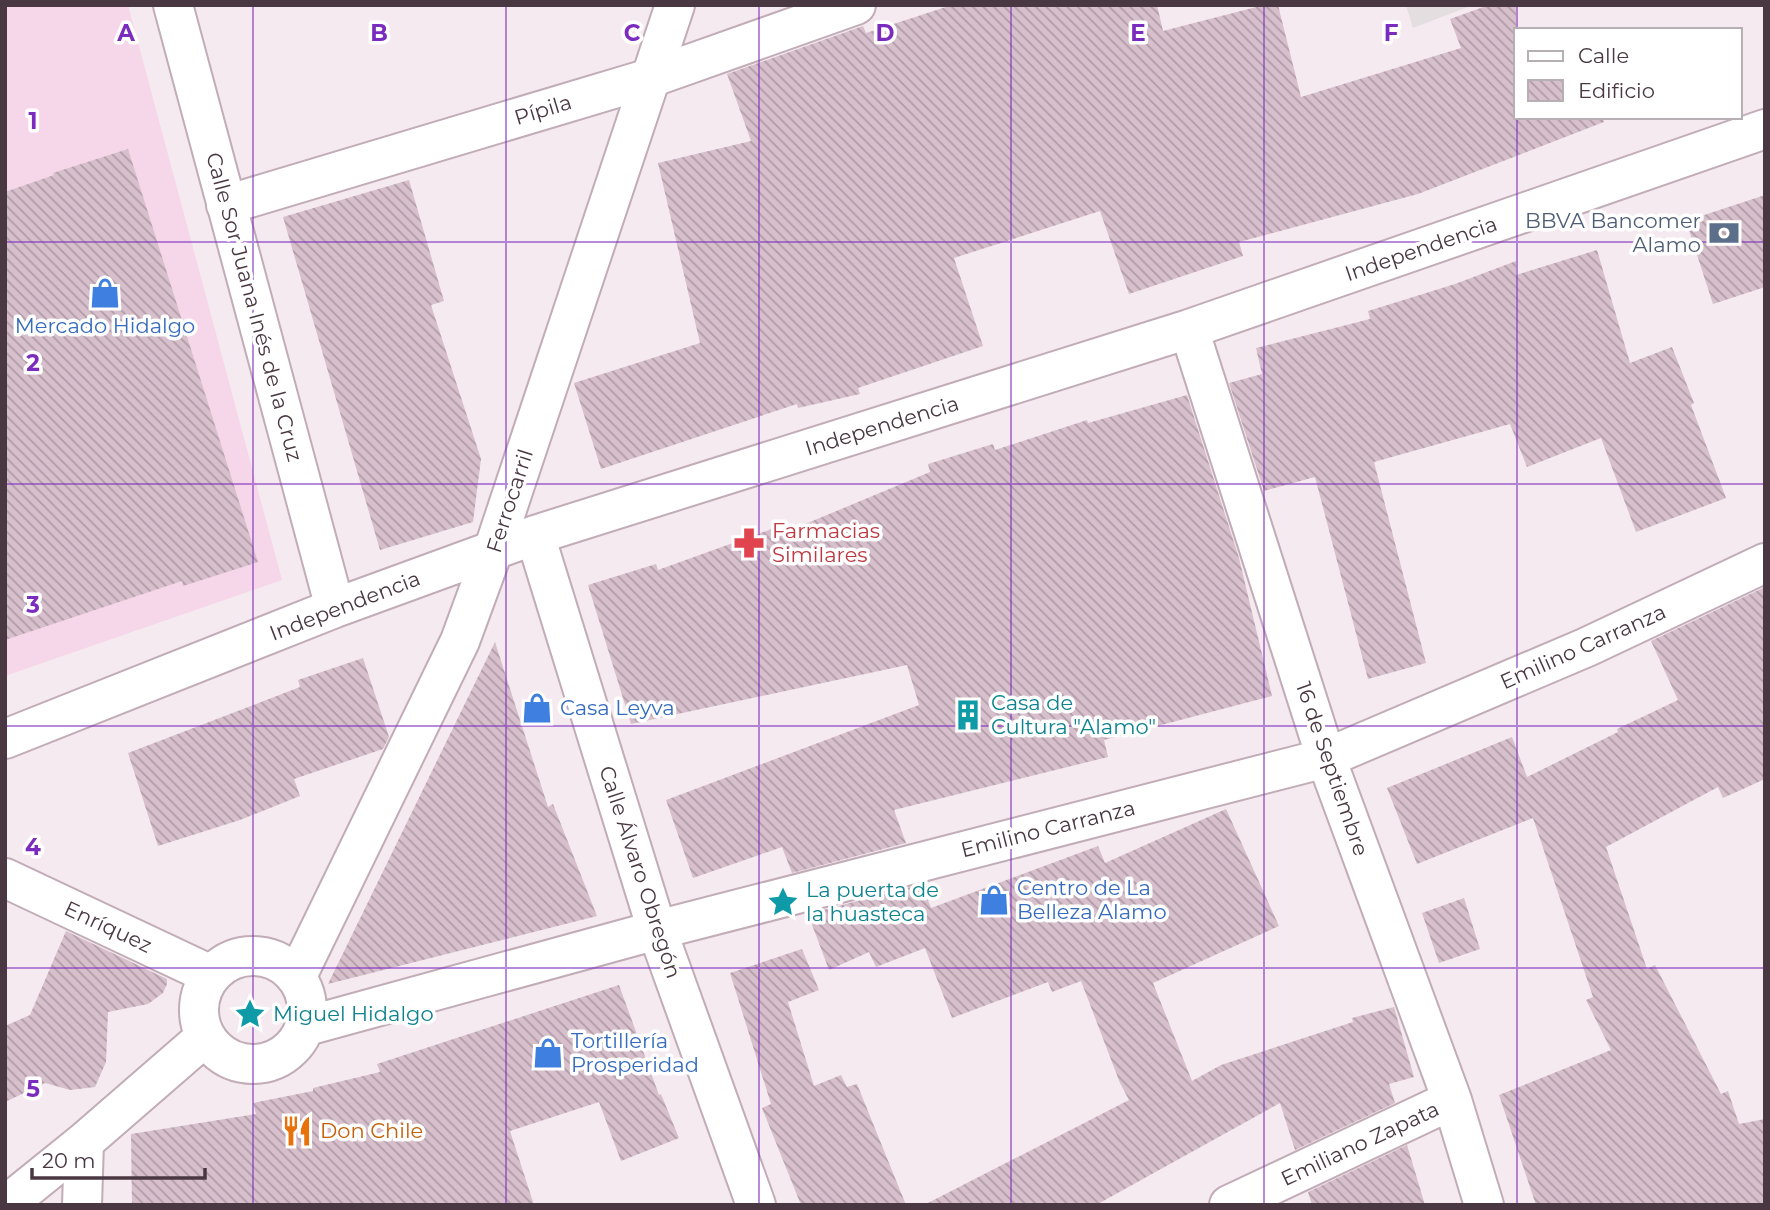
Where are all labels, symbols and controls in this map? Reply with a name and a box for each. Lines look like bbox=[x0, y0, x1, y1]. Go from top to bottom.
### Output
text: A bbox=[116, 19, 135, 47]
text: B bbox=[370, 19, 388, 47]
text: C bbox=[624, 19, 641, 47]
text: D bbox=[876, 19, 895, 47]
text: E bbox=[1130, 19, 1146, 47]
text: F bbox=[1384, 19, 1399, 47]
legend bbox=[1514, 28, 1742, 119]
text: Calle bbox=[1578, 43, 1629, 68]
text: Edificio bbox=[1578, 78, 1655, 103]
street label: Pípila bbox=[511, 89, 575, 130]
text: 1 bbox=[28, 107, 38, 135]
street label: Calle Sor Juana Inés de la Cruz bbox=[201, 150, 308, 464]
place label: BBVA Bancomer Alamo bbox=[1525, 208, 1701, 257]
street label: Independencia bbox=[1341, 211, 1500, 286]
bank icon: BBVA Bancomer Alamo bbox=[1707, 216, 1741, 250]
shop icon: Mercado Hidalgo bbox=[88, 276, 122, 310]
place label: Mercado Hidalgo bbox=[15, 313, 195, 338]
text: 2 bbox=[26, 349, 40, 377]
street label: Independencia bbox=[802, 390, 962, 461]
street label: Ferrocarril bbox=[481, 446, 538, 556]
place label: Farmacias Similares bbox=[772, 518, 880, 567]
pharmacy icon: Farmacias Similares bbox=[732, 526, 766, 560]
street label: Independencia bbox=[266, 565, 424, 646]
text: 3 bbox=[25, 591, 40, 619]
street label: Emilino Carranza bbox=[1496, 599, 1670, 694]
street label: 16 de Septiembre bbox=[1291, 679, 1374, 859]
place label: Casa de Cultura "Alamo" bbox=[991, 690, 1156, 739]
shop icon: Casa Leyva bbox=[520, 691, 554, 725]
place label: Casa Leyva bbox=[560, 695, 675, 720]
building icon: Casa de Cultura "Alamo" bbox=[951, 698, 985, 732]
street label: Calle Álvaro Obregón bbox=[594, 762, 687, 981]
street label: Emilino Carranza bbox=[958, 795, 1138, 862]
text: 4 bbox=[25, 833, 41, 861]
place label: Centro de La Belleza Alamo bbox=[1017, 875, 1167, 924]
place label: La puerta de la huasteca bbox=[806, 877, 939, 926]
shop icon: Centro de La Belleza Alamo bbox=[977, 883, 1011, 917]
place icon: La puerta de la huasteca bbox=[766, 885, 800, 919]
street label: Enríquez bbox=[60, 895, 156, 958]
place icon: Miguel Hidalgo bbox=[233, 997, 267, 1031]
place label: Miguel Hidalgo bbox=[273, 1001, 434, 1026]
place label: Tortillería Prosperidad bbox=[571, 1028, 699, 1077]
shop icon: Tortillería Prosperidad bbox=[531, 1036, 565, 1070]
text: 5 bbox=[26, 1075, 40, 1103]
street label: Emiliano Zapata bbox=[1277, 1096, 1443, 1191]
restaurant icon: Don Chile bbox=[280, 1114, 314, 1148]
place label: Don Chile bbox=[320, 1118, 423, 1143]
scale bar bbox=[32, 1136, 205, 1180]
text: 20 m bbox=[42, 1148, 96, 1173]

